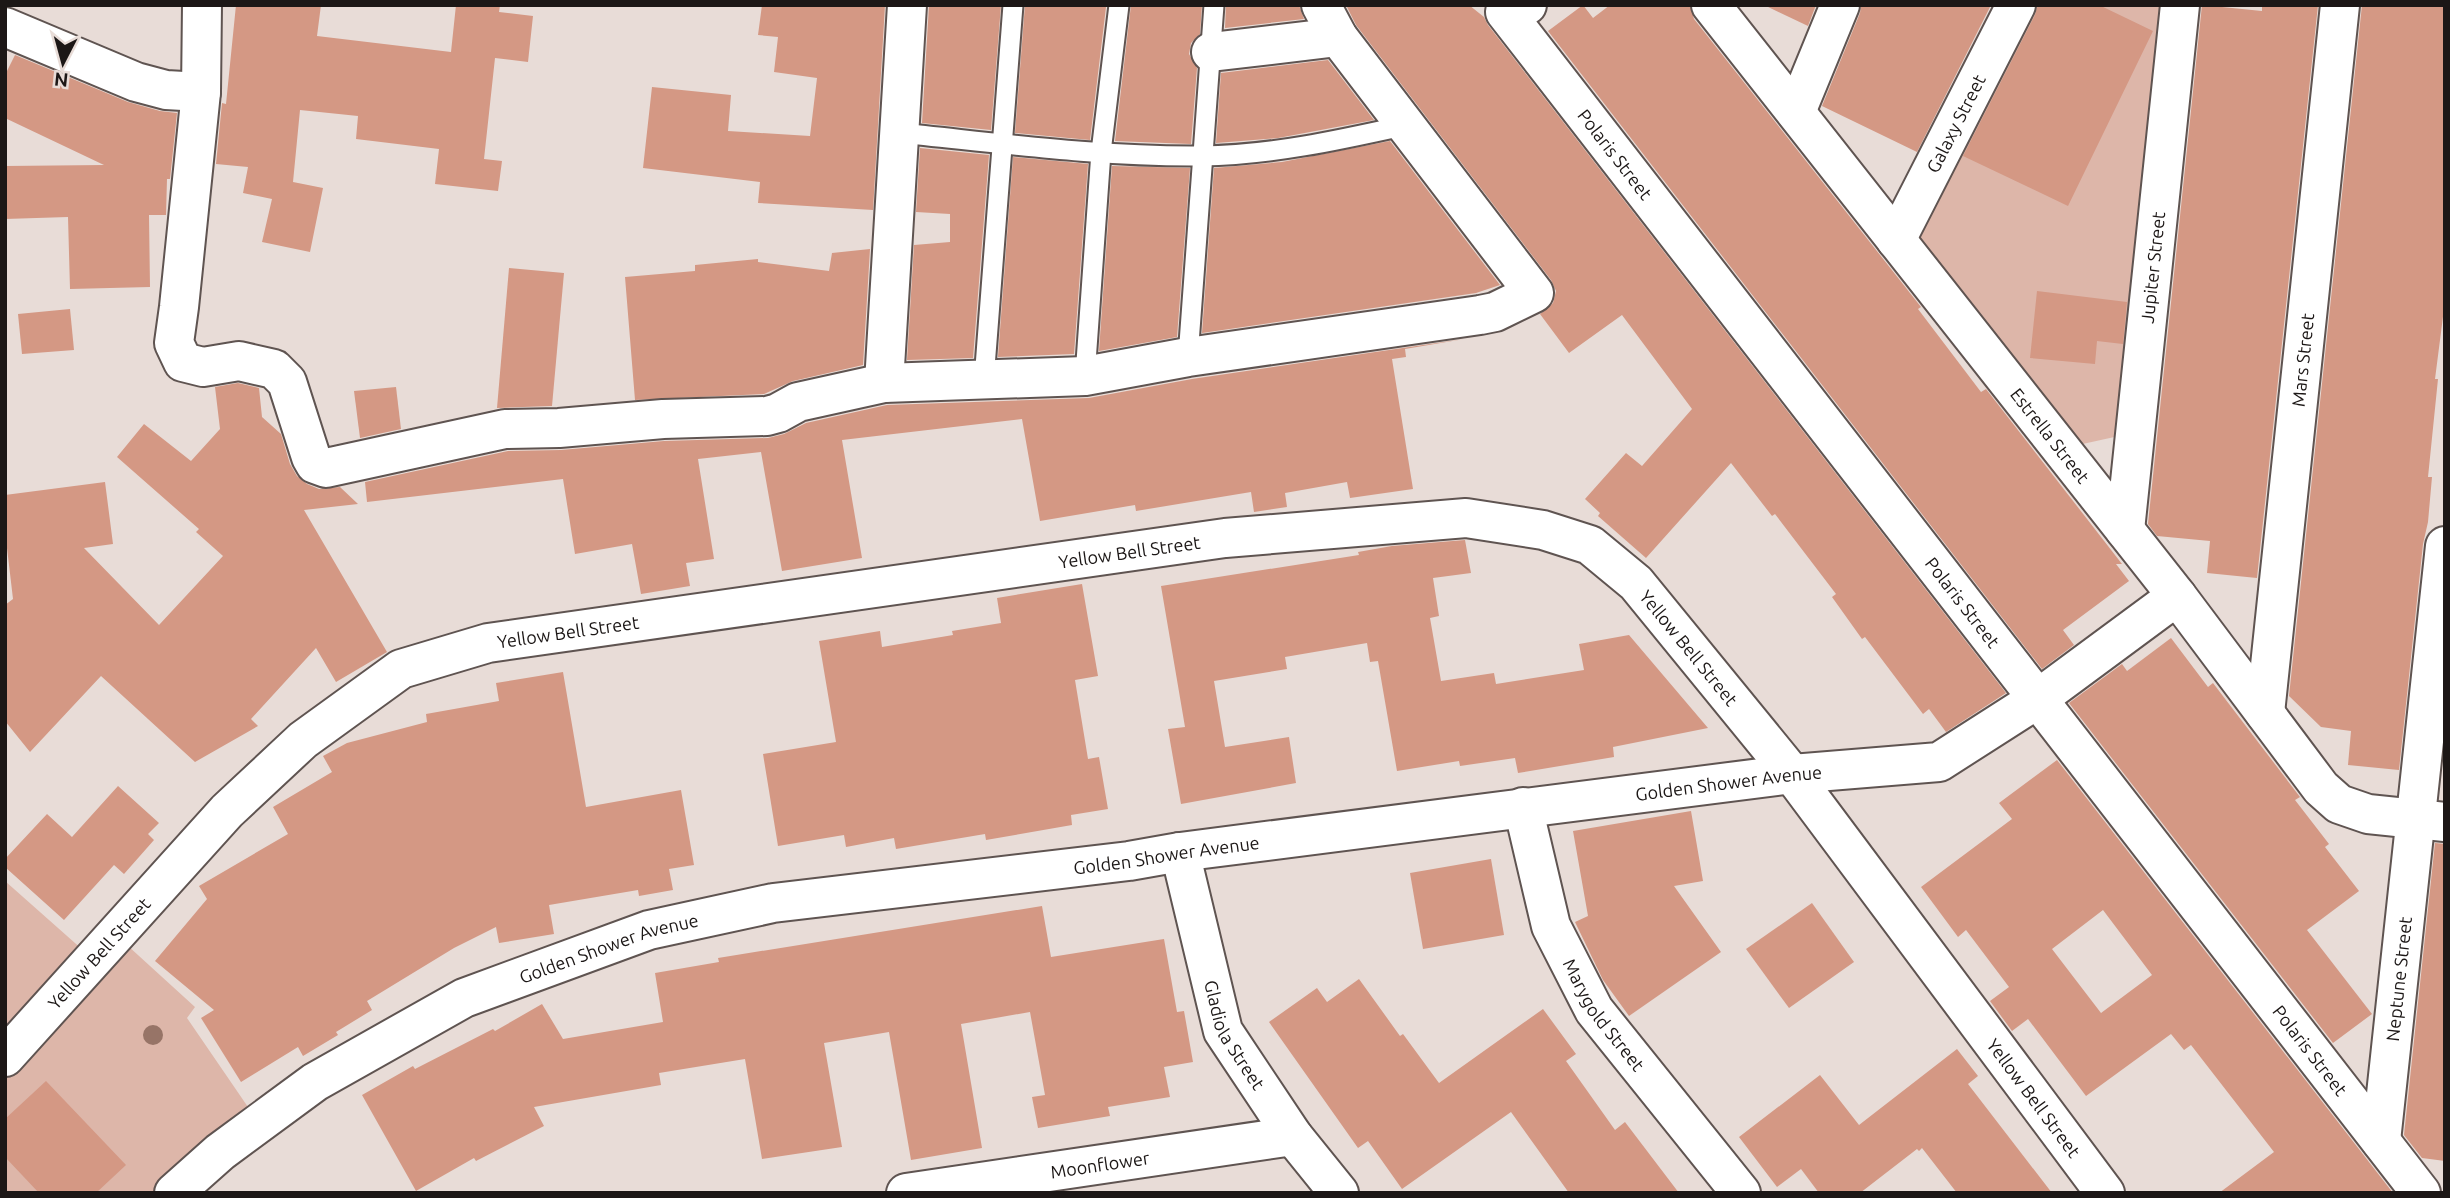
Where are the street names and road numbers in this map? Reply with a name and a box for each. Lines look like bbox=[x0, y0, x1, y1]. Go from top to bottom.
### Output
street label: Galaxy Street bbox=[1922, 71, 1989, 176]
street label: Polaris Street bbox=[1574, 105, 1656, 203]
street label: Jupiter Street bbox=[2137, 211, 2168, 324]
street label: Mars Street bbox=[2288, 312, 2317, 408]
street label: Estrella Street bbox=[2007, 384, 2094, 487]
street label: Yellow Bell Street bbox=[1057, 532, 1201, 572]
street label: Polaris Street bbox=[1922, 553, 2004, 651]
street label: Yellow Bell Street bbox=[1636, 586, 1742, 709]
street label: Yellow Bell Street bbox=[496, 612, 640, 652]
street label: Golden Shower Avenue bbox=[1634, 762, 1823, 804]
street label: Golden Shower Avenue bbox=[1072, 832, 1261, 877]
street label: Yellow Bell Street bbox=[44, 893, 154, 1013]
street label: Golden Shower Avenue bbox=[516, 910, 700, 987]
street label: Neptune Street bbox=[2382, 916, 2415, 1042]
street label: Marygold Street bbox=[1559, 955, 1649, 1075]
street label: Gladiola Street bbox=[1201, 978, 1269, 1093]
street label: Polaris Street bbox=[2269, 1001, 2351, 1099]
street label: Yellow Bell Street bbox=[1983, 1034, 2085, 1161]
street label: Moonflower bbox=[1049, 1147, 1151, 1182]

